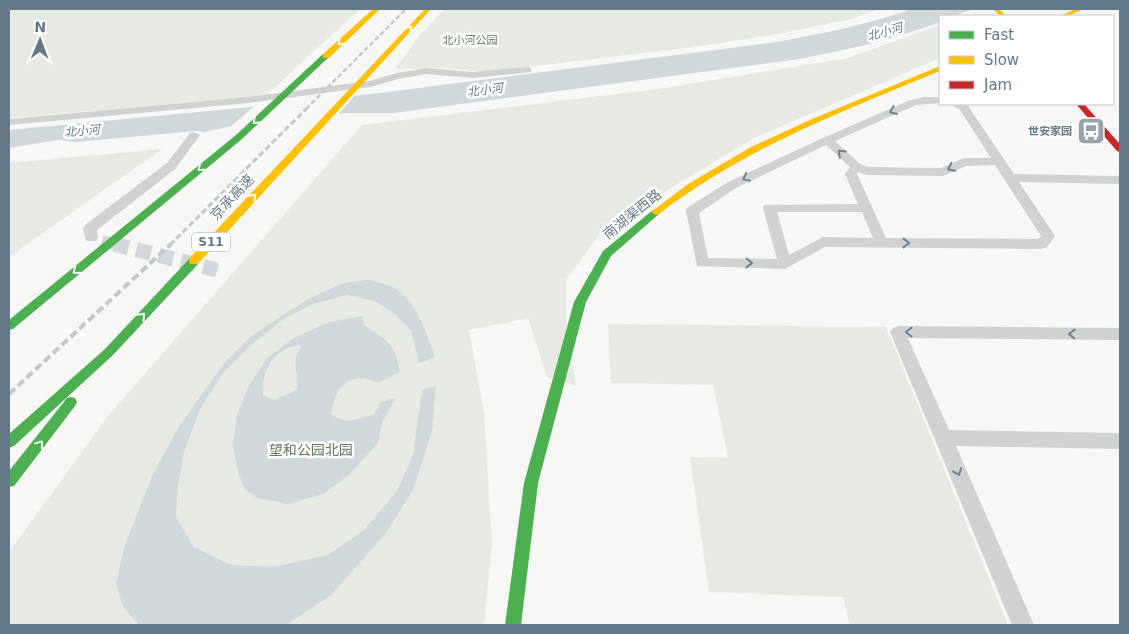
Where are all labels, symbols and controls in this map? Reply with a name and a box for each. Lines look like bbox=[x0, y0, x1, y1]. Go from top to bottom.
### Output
north arrow bbox=[15, 15, 65, 65]
legend bbox=[939, 15, 1114, 105]
text: N bbox=[34, 19, 46, 35]
water label: 北小河 bbox=[866, 20, 906, 44]
one-way arrow bbox=[403, 26, 412, 35]
text: Fast bbox=[984, 26, 1014, 44]
park label: 北小河公园 bbox=[443, 34, 498, 47]
one-way arrow bbox=[338, 36, 347, 45]
text: Slow bbox=[984, 51, 1019, 69]
text: Jam bbox=[983, 76, 1012, 94]
water label: 北小河 bbox=[466, 81, 506, 99]
one-way arrow bbox=[890, 105, 898, 115]
one-way arrow bbox=[253, 115, 262, 124]
bus stop icon: 世安家园 bbox=[1076, 116, 1106, 146]
water label: 北小河 bbox=[63, 122, 103, 140]
place label: 世安家园 bbox=[1028, 125, 1072, 138]
one-way arrow bbox=[838, 150, 847, 159]
one-way arrow bbox=[198, 162, 207, 171]
one-way arrow bbox=[947, 162, 956, 172]
street label: 京承高速 bbox=[207, 171, 257, 223]
one-way arrow bbox=[742, 172, 751, 183]
street label: 南湖渠西路 bbox=[600, 186, 664, 242]
one-way arrow bbox=[247, 193, 256, 202]
road number: S11 bbox=[192, 232, 230, 252]
one-way arrow bbox=[902, 238, 910, 248]
one-way arrow bbox=[745, 258, 753, 269]
one-way arrow bbox=[72, 266, 81, 275]
one-way arrow bbox=[136, 313, 145, 322]
one-way arrow bbox=[905, 327, 912, 337]
one-way arrow bbox=[1067, 329, 1075, 339]
one-way arrow bbox=[34, 441, 42, 450]
park label: 望和公园北园 bbox=[269, 442, 353, 458]
one-way arrow bbox=[953, 467, 963, 475]

